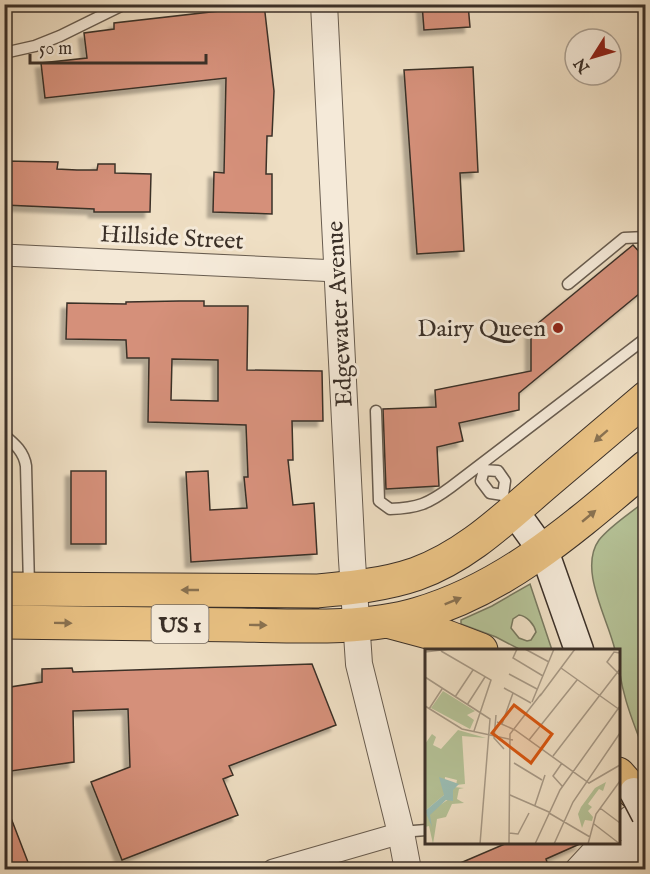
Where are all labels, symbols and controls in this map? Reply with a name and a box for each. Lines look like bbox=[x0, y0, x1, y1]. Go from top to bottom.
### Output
scale bar bbox=[30, 27, 206, 65]
north arrow bbox=[563, 27, 623, 87]
text: 50 m bbox=[39, 38, 72, 61]
text: N bbox=[570, 53, 595, 77]
street label: Hillside Street bbox=[99, 219, 244, 258]
street label: Edgewater Avenue bbox=[320, 220, 361, 408]
place label: Dairy Queen bbox=[417, 314, 546, 345]
marker: Dairy Queen bbox=[551, 321, 565, 335]
one-way arrow bbox=[594, 429, 609, 442]
one-way arrow bbox=[581, 509, 597, 522]
one-way arrow bbox=[181, 585, 200, 595]
one-way arrow bbox=[445, 596, 463, 606]
road number: US 1 bbox=[152, 605, 208, 643]
one-way arrow bbox=[53, 618, 72, 628]
one-way arrow bbox=[248, 620, 267, 630]
inset map bbox=[425, 649, 620, 844]

